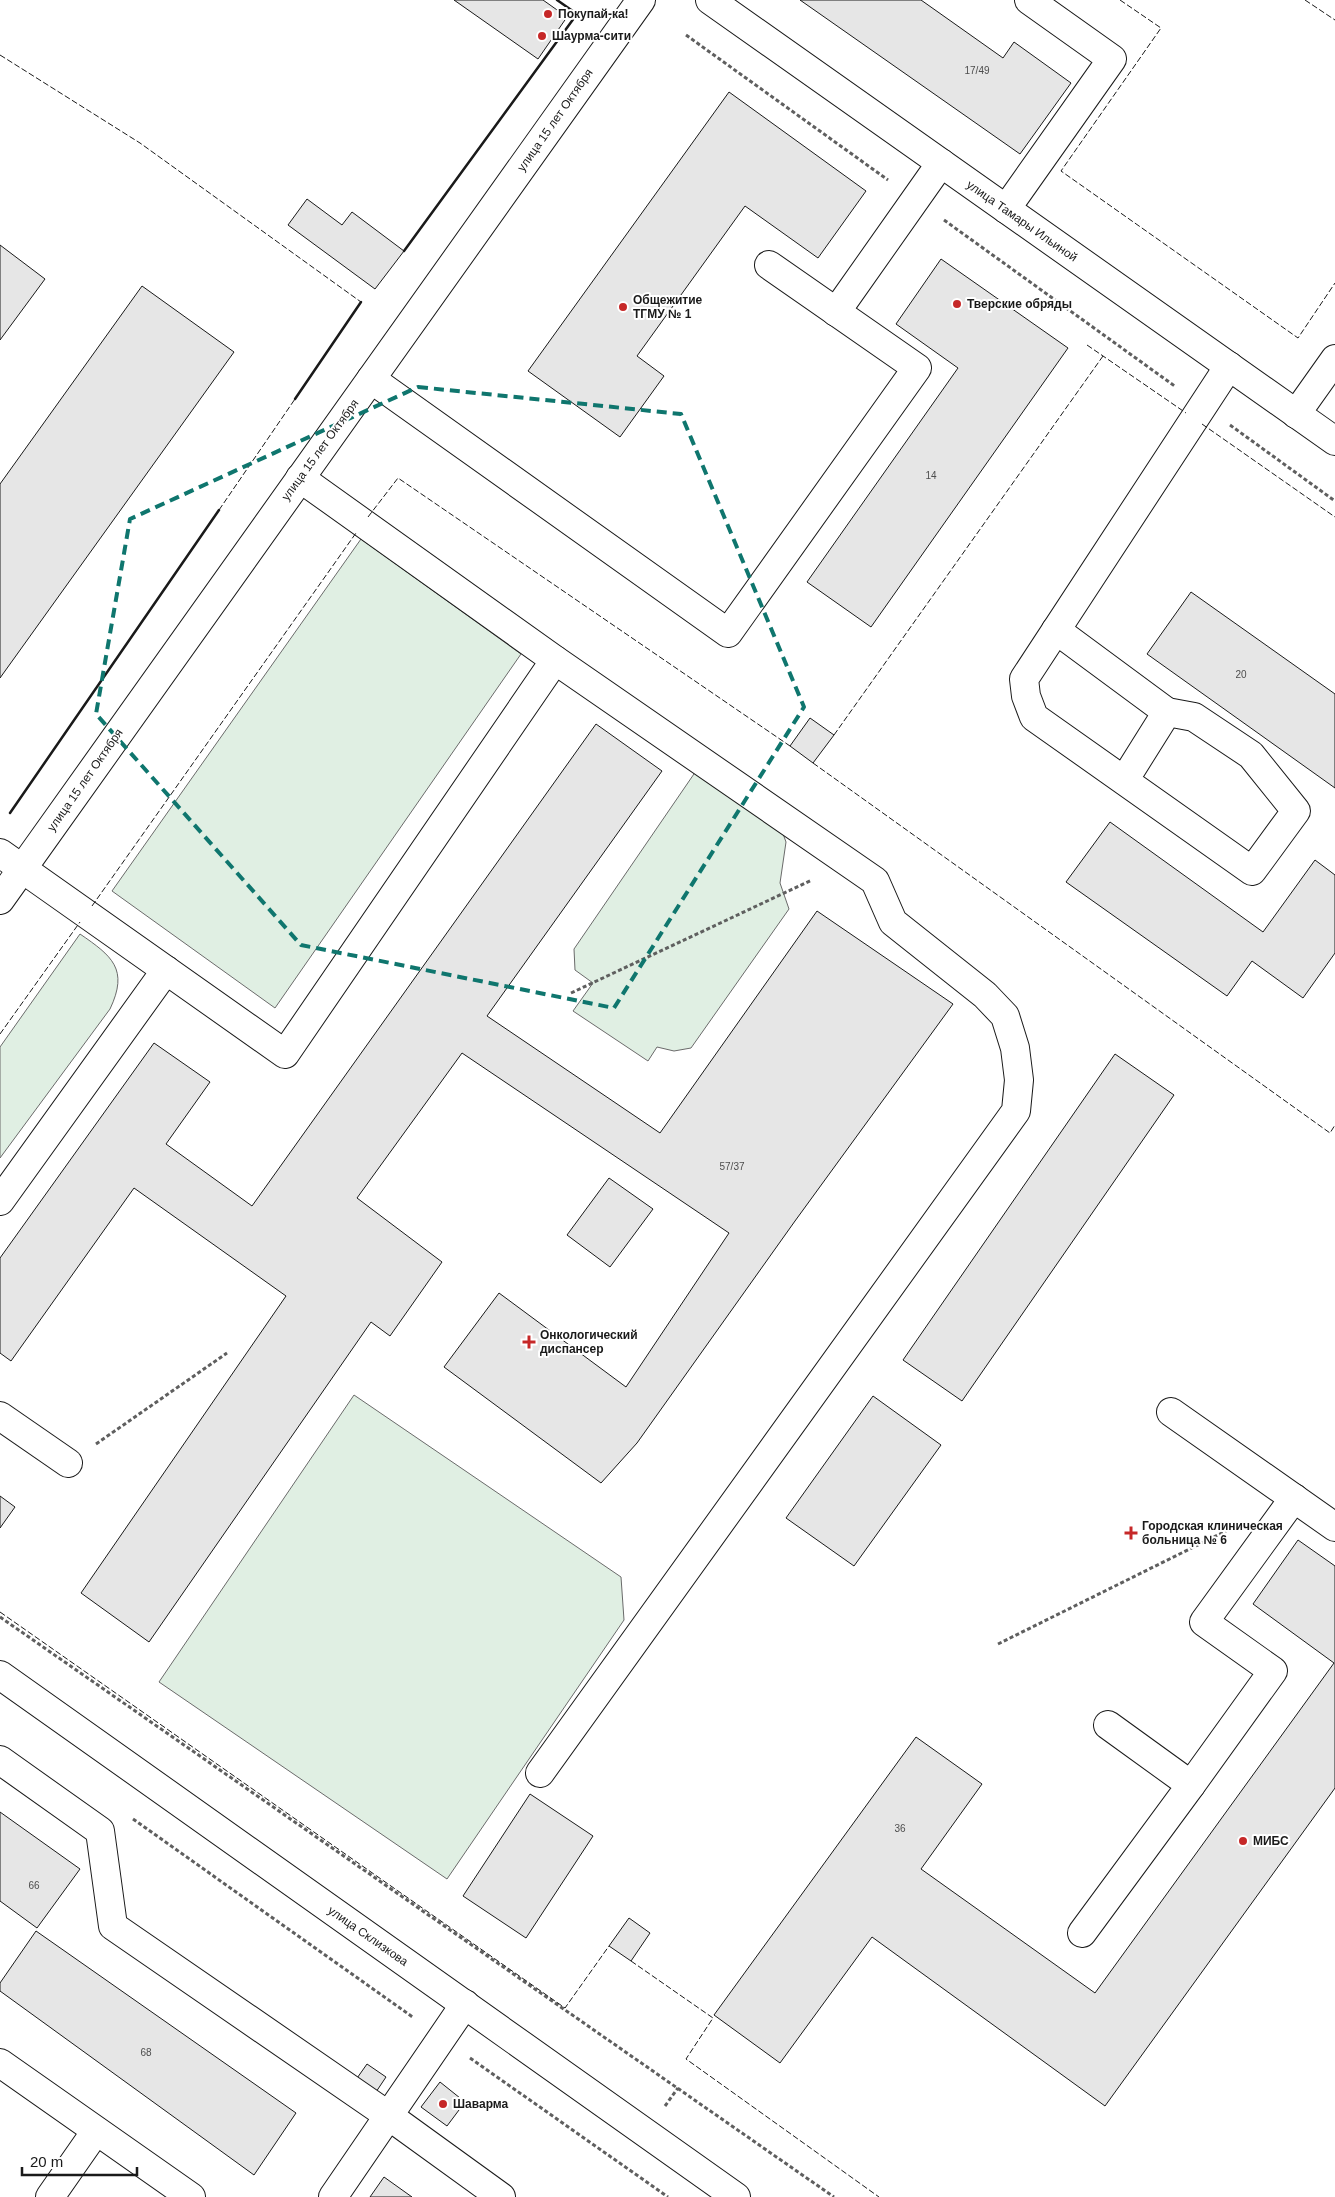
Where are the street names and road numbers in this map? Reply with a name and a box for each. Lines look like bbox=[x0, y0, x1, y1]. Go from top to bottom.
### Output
street label: улица 15 лет Октября bbox=[514, 66, 596, 174]
street label: улица Тамары Ильиной bbox=[964, 177, 1080, 265]
street label: улица 15 лет Октября bbox=[279, 397, 361, 503]
street label: улица 15 лет Октября bbox=[44, 726, 126, 834]
street label: улица Склизкова bbox=[325, 1903, 411, 1969]

